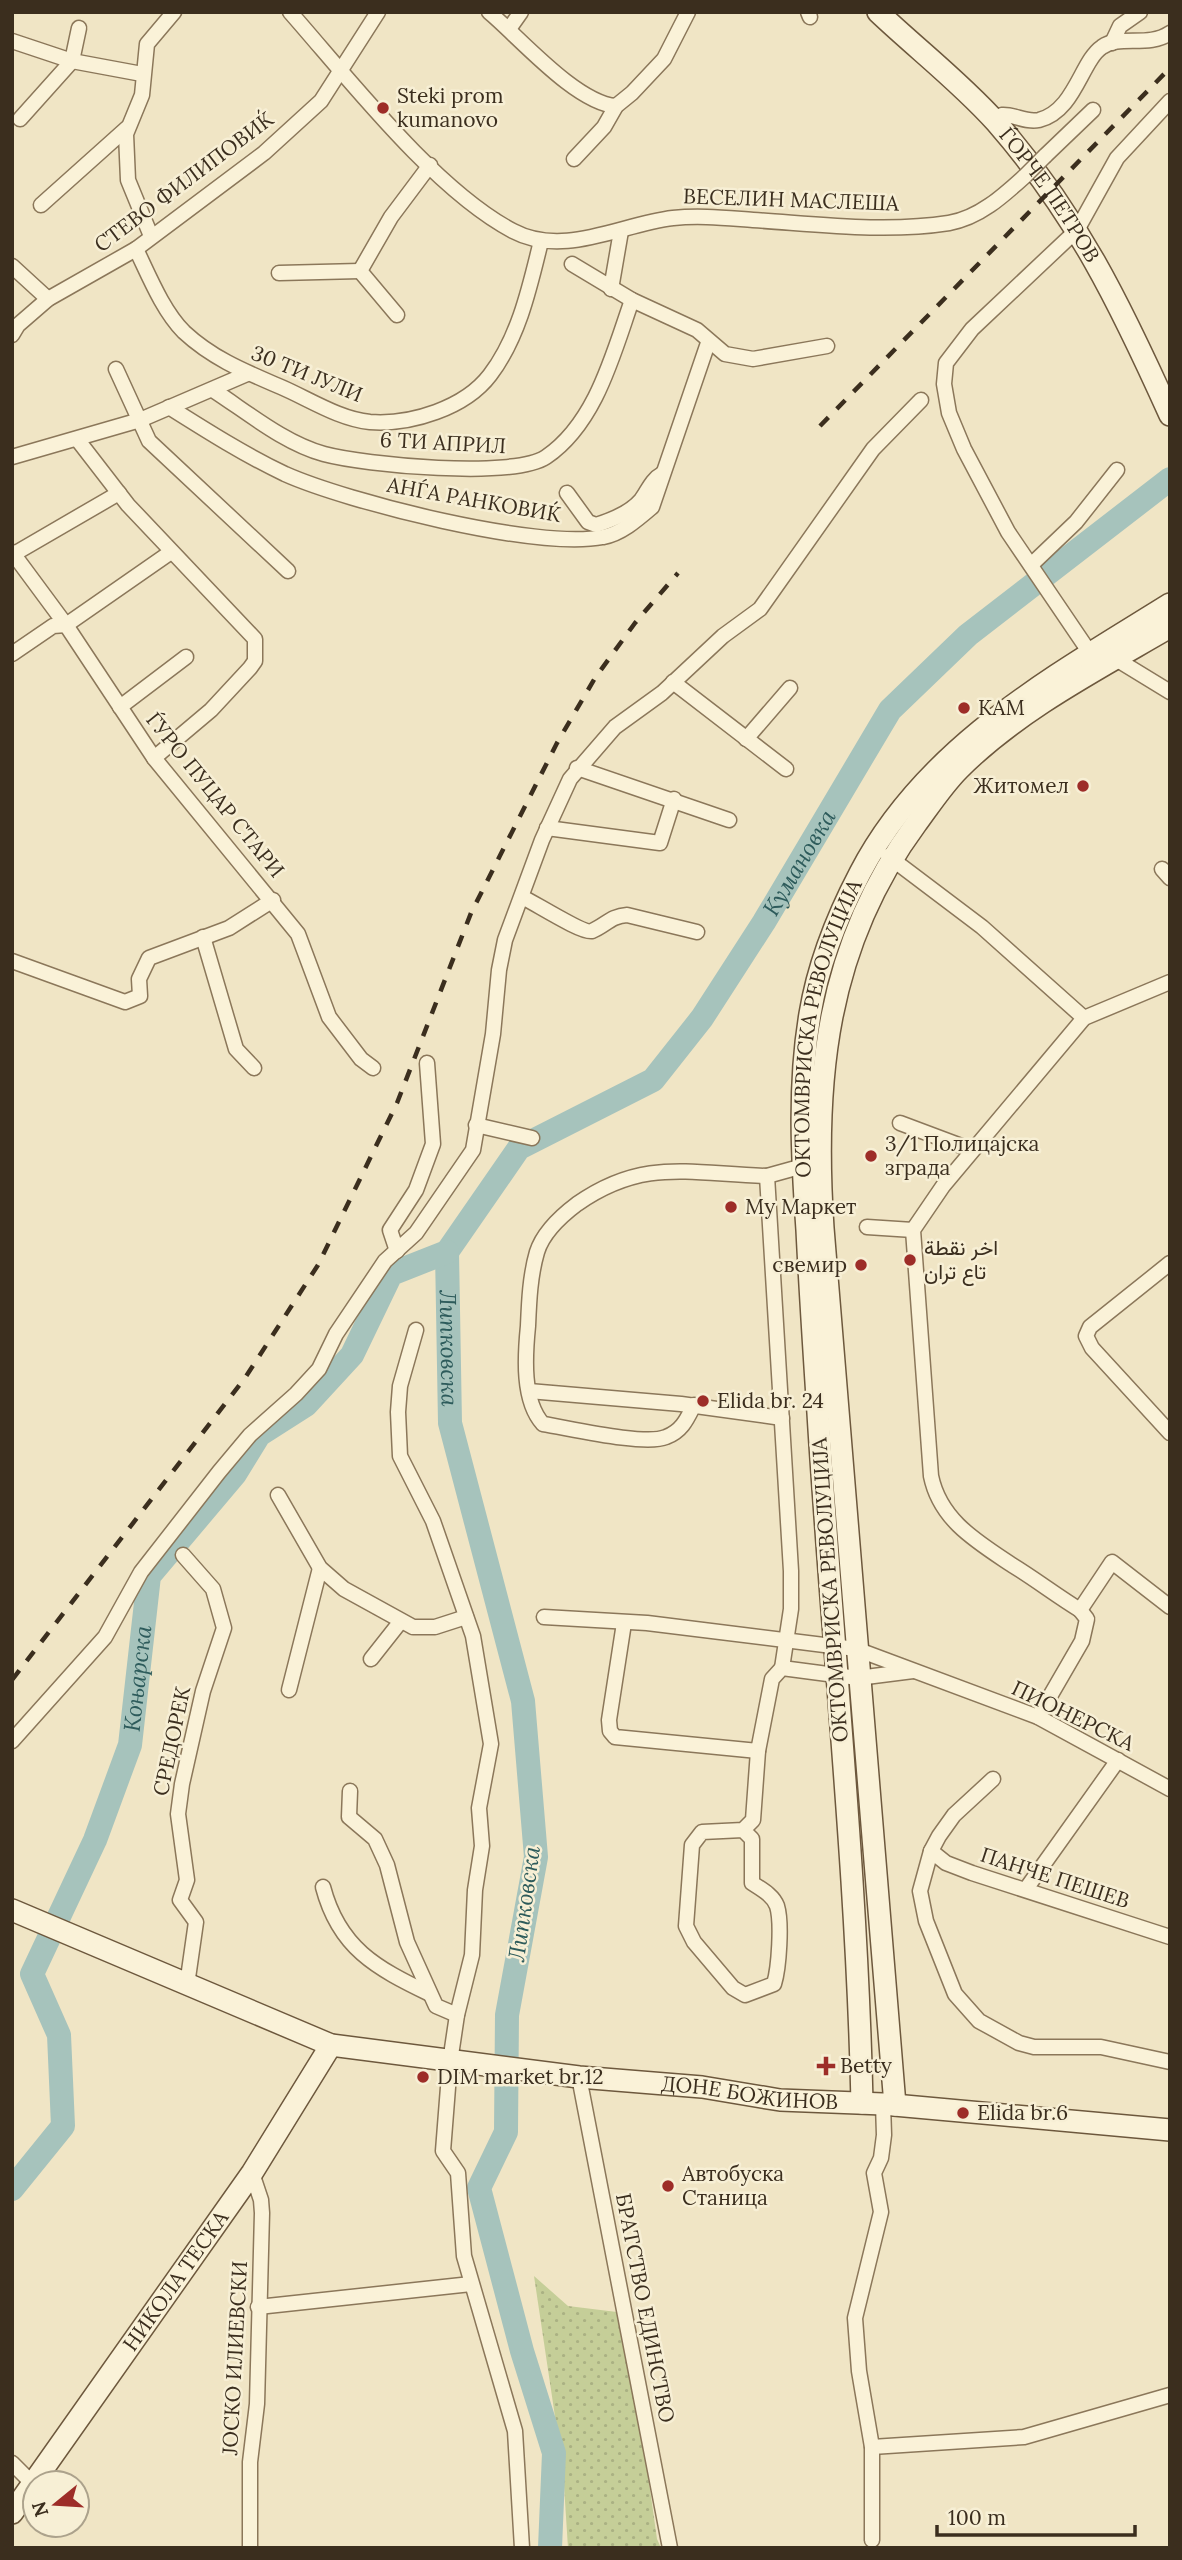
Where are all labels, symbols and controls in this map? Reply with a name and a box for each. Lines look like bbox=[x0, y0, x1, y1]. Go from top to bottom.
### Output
place label: Steki prom kumanovo bbox=[397, 82, 504, 133]
marker: Steki prom kumanovo bbox=[375, 100, 391, 116]
street label: СТЕВО ФИЛИПОВИЌ bbox=[89, 105, 279, 258]
street label: ЃОРЧЕ ПЕТРОВ bbox=[993, 122, 1106, 267]
street label: ВЕСЕЛИН МАСЛЕША bbox=[683, 182, 900, 217]
street label: 30 ТИ ЈУЛИ bbox=[248, 339, 367, 408]
street label: 6 ТИ АПРИЛ bbox=[379, 426, 507, 459]
street label: АНЃА РАНКОВИЌ bbox=[384, 471, 564, 528]
place label: КАМ bbox=[978, 694, 1025, 721]
marker: КАМ bbox=[956, 700, 972, 716]
street label: ЃУРО ПУЦАР СТАРИ bbox=[140, 706, 290, 883]
place label: Житомел bbox=[974, 772, 1069, 799]
marker: Житомел bbox=[1075, 778, 1091, 794]
water label: Кумановка bbox=[756, 804, 842, 921]
street label: ОКТОМВРИСКА РЕВОЛУЦИЈА bbox=[788, 874, 868, 1178]
place label: 3/1 Полицајска зграда bbox=[885, 1130, 1040, 1181]
marker: 3/1 Полицајска зграда bbox=[863, 1148, 879, 1164]
place label: Му Маркет bbox=[745, 1193, 856, 1220]
marker: Му Маркет bbox=[723, 1199, 739, 1215]
place label: اخر نقطة تاع تران bbox=[924, 1234, 998, 1286]
place label: свемир bbox=[772, 1251, 847, 1278]
marker: اخر نقطة تاع تران bbox=[902, 1252, 918, 1268]
marker: свемир bbox=[853, 1257, 869, 1273]
water label: Липковска bbox=[434, 1290, 465, 1407]
place label: Elida br. 24 bbox=[717, 1387, 824, 1414]
marker: Elida br. 24 bbox=[695, 1393, 711, 1409]
street label: ОКТОМВРИСКА РЕВОЛУЦИЈА bbox=[805, 1436, 854, 1743]
water label: Коњарска bbox=[117, 1623, 157, 1733]
street label: ПИОНЕРСКА bbox=[1007, 1674, 1140, 1757]
street label: СРЕДОРЕК bbox=[147, 1683, 196, 1798]
street label: ПАНЧЕ ПЕШЕВ bbox=[977, 1841, 1133, 1914]
water label: Липковска bbox=[501, 1844, 546, 1964]
place label: Betty bbox=[840, 2052, 892, 2079]
marker: Betty bbox=[818, 2058, 834, 2074]
place label: DIM market br.12 bbox=[437, 2063, 603, 2090]
marker: DIM market br.12 bbox=[415, 2069, 431, 2085]
street label: ДОНЕ БОЖИНОВ bbox=[660, 2070, 839, 2115]
place label: Elida br.6 bbox=[977, 2099, 1068, 2126]
marker: Elida br.6 bbox=[955, 2105, 971, 2121]
place label: Автобуска Станица bbox=[681, 2160, 784, 2211]
marker: Автобуска Станица bbox=[660, 2178, 676, 2194]
street label: БРАТСТВО ЕДИНСТВО bbox=[610, 2191, 681, 2425]
street label: НИКОЛА ТЕСКА bbox=[117, 2205, 235, 2356]
street label: ЈОСКО ИЛИЕВСКИ bbox=[216, 2260, 253, 2457]
north arrow bbox=[21, 2469, 91, 2539]
scale bar bbox=[937, 2494, 1135, 2538]
text: N bbox=[26, 2498, 54, 2520]
text: 100 m bbox=[948, 2504, 1006, 2531]

